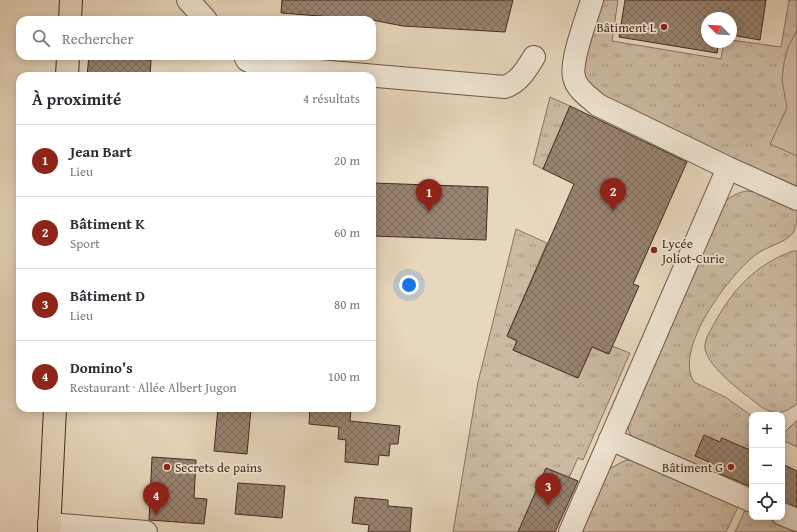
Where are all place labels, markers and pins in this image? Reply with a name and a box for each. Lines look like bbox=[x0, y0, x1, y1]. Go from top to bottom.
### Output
place label: Bâtiment L bbox=[596, 18, 657, 37]
marker: Bâtiment L bbox=[659, 22, 669, 32]
pin: 2 bbox=[600, 178, 626, 211]
pin: 1 bbox=[416, 179, 442, 212]
place label: Lycée Joliot-Curie bbox=[660, 234, 725, 268]
marker: Lycée Joliot-Curie bbox=[649, 245, 659, 255]
place label: Secrets de pains bbox=[175, 458, 262, 477]
place label: Bâtiment G bbox=[662, 458, 723, 477]
marker: Secrets de pains bbox=[162, 462, 172, 472]
marker: Bâtiment G bbox=[726, 462, 736, 472]
pin: 3 bbox=[535, 473, 561, 506]
pin: 4 bbox=[143, 482, 169, 515]

